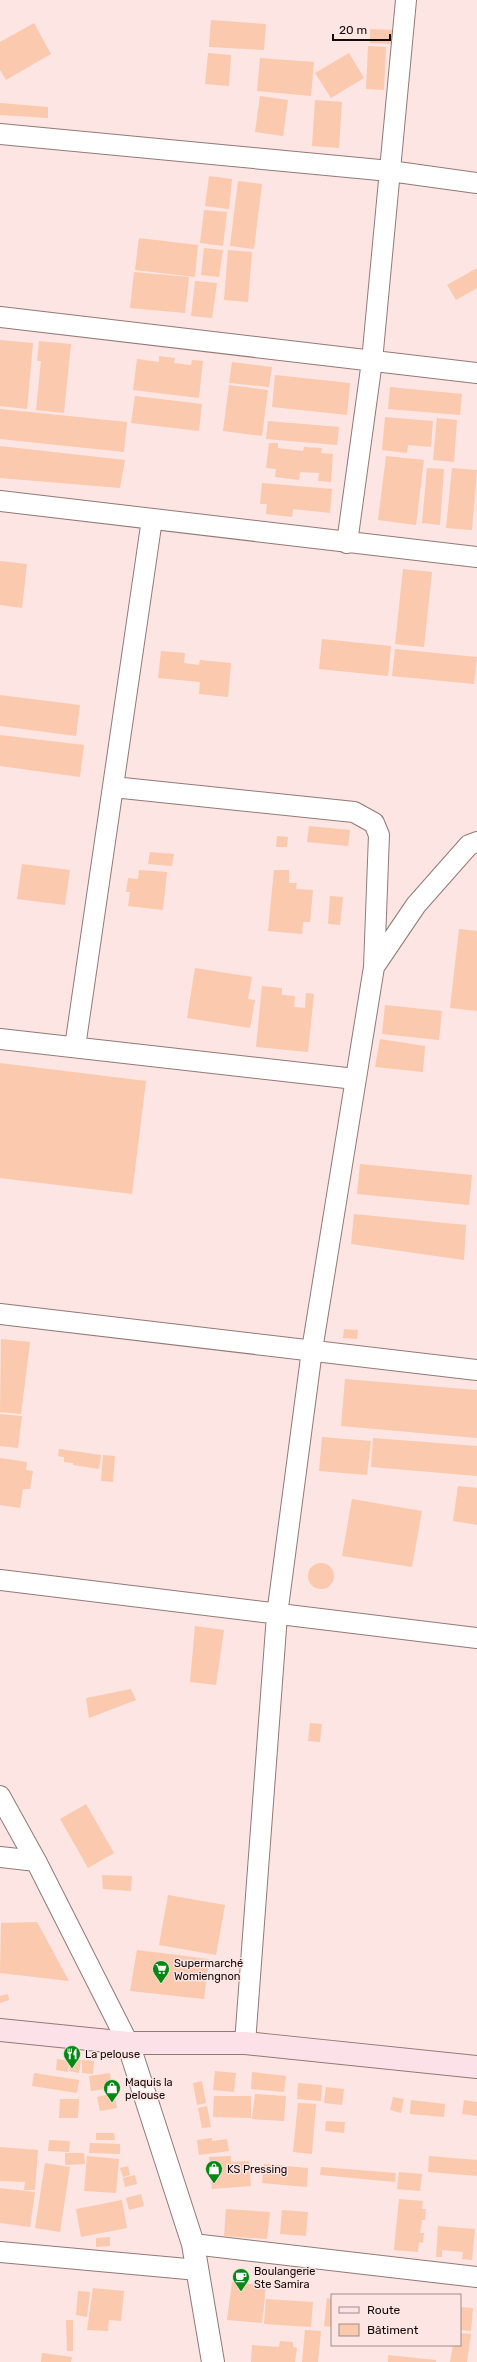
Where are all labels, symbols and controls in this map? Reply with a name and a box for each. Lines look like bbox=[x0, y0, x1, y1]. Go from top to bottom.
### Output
scale bar bbox=[333, 16, 390, 42]
text: 20 m bbox=[339, 23, 367, 37]
place label: Supermarché Womiengnon bbox=[174, 1957, 243, 1983]
supermarket icon: Supermarché Womiengnon bbox=[151, 1959, 171, 1984]
restaurant icon: La pelouse bbox=[62, 2044, 82, 2069]
place label: La pelouse bbox=[85, 2048, 140, 2061]
place label: Maquis la pelouse bbox=[125, 2076, 173, 2102]
shop icon: Maquis la pelouse bbox=[102, 2078, 122, 2103]
shop icon: KS Pressing bbox=[204, 2159, 224, 2184]
place label: KS Pressing bbox=[227, 2163, 287, 2176]
place label: Boulangerie Ste Samira bbox=[254, 2265, 315, 2291]
cafe icon: Boulangerie Ste Samira bbox=[231, 2267, 251, 2292]
legend bbox=[331, 2294, 461, 2346]
text: Route bbox=[367, 2303, 401, 2317]
text: Bâtiment bbox=[367, 2323, 419, 2337]

